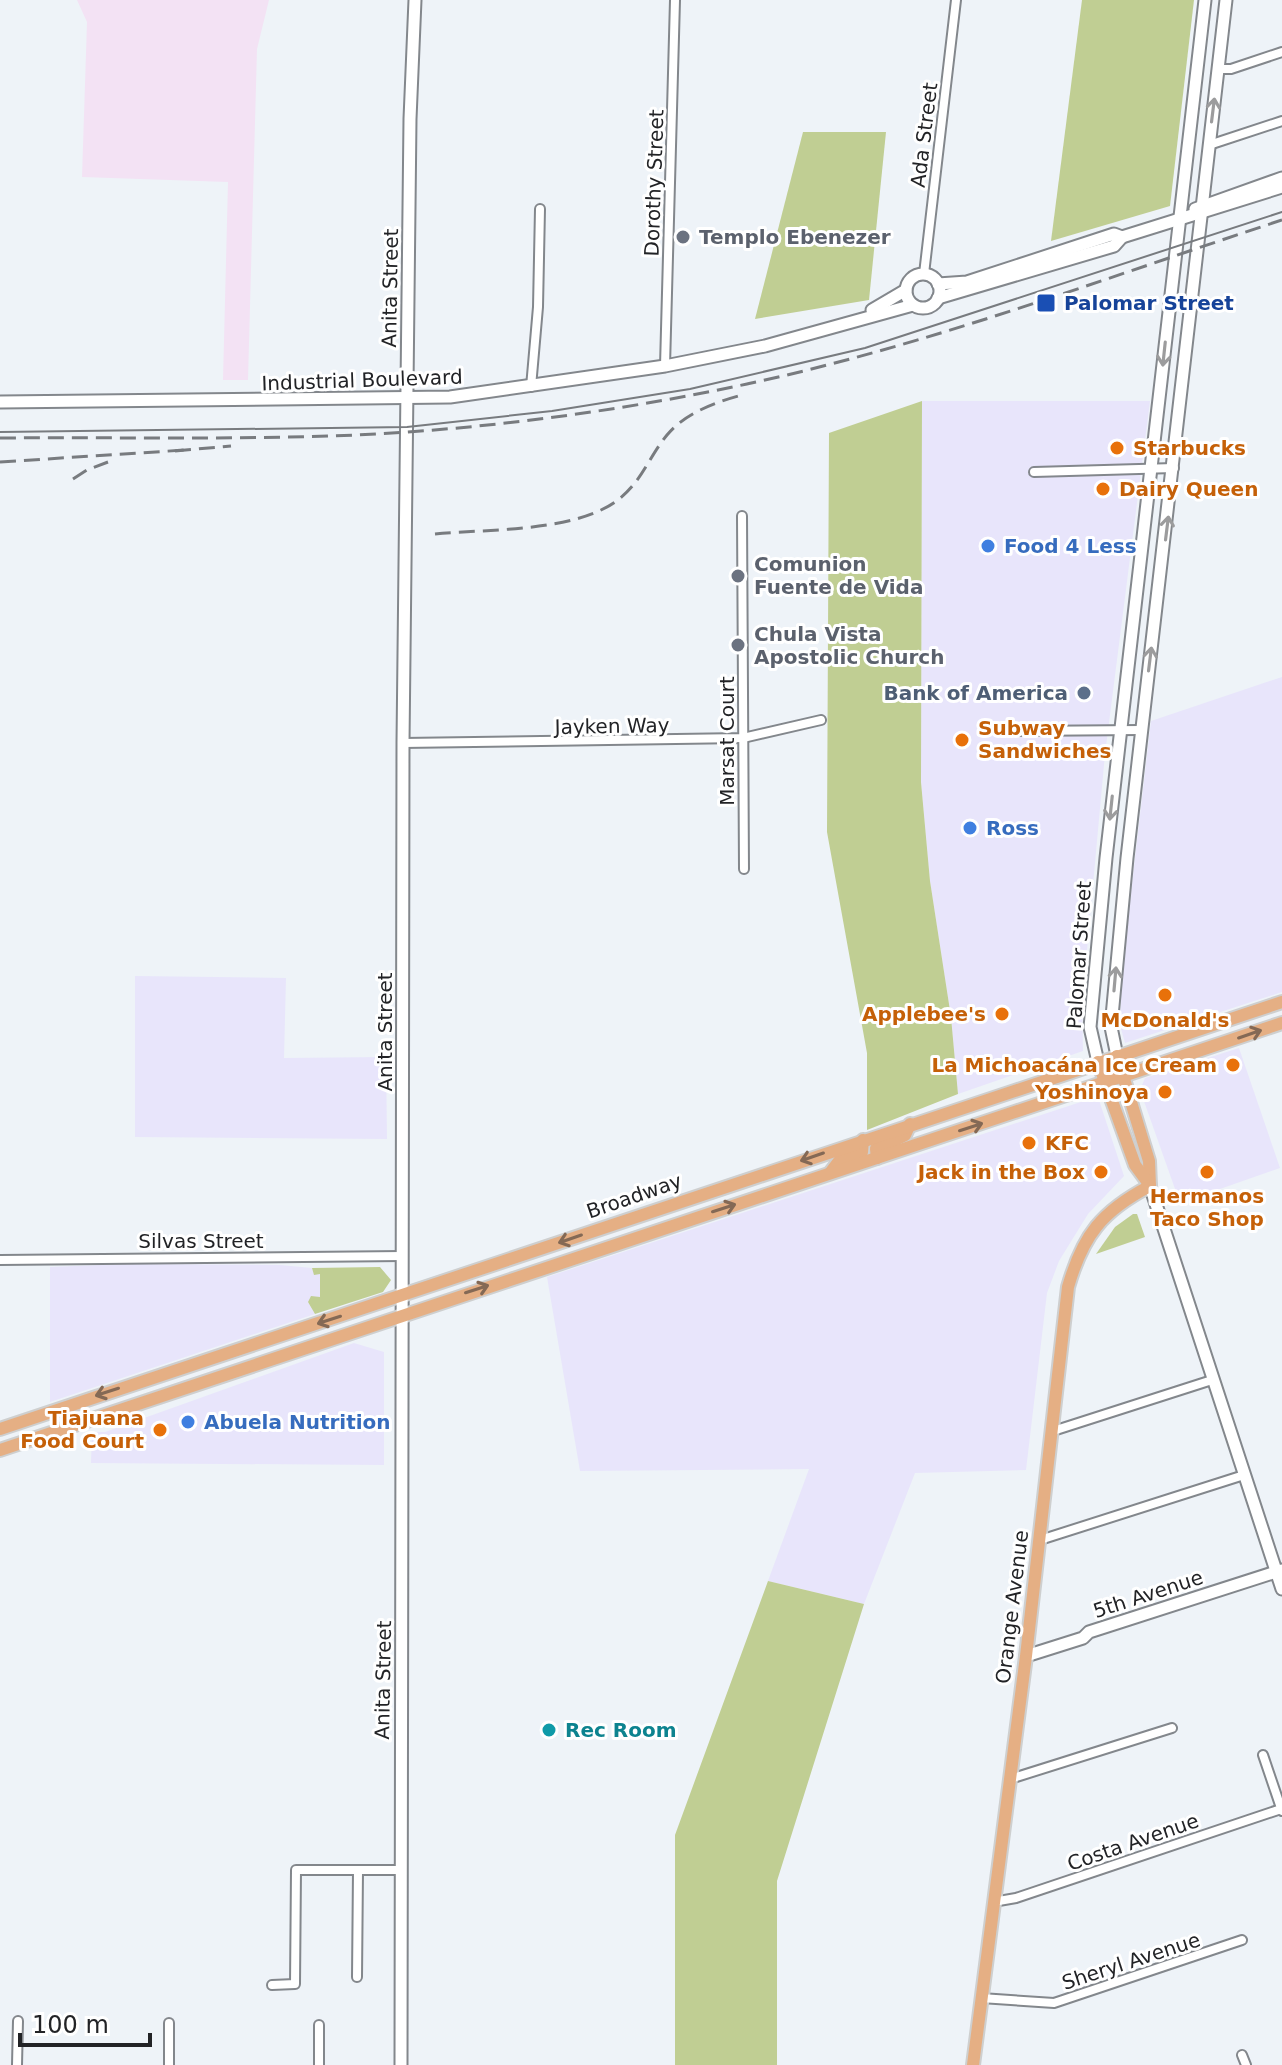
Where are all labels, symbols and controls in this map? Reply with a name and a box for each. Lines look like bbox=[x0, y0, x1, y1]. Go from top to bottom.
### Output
street label: Ada Street bbox=[906, 81, 942, 189]
one-way arrow bbox=[1206, 97, 1221, 124]
street label: Dorothy Street bbox=[639, 109, 669, 257]
place label: Templo Ebenezer bbox=[699, 225, 891, 249]
street label: Anita Street bbox=[377, 228, 403, 348]
marker: Templo Ebenezer bbox=[674, 228, 692, 246]
place label: Palomar Street bbox=[1064, 291, 1234, 315]
marker: Palomar Street bbox=[1035, 292, 1057, 314]
one-way arrow bbox=[1157, 340, 1172, 367]
street label: Industrial Boulevard bbox=[261, 364, 463, 396]
place label: Starbucks bbox=[1133, 436, 1246, 460]
marker: Starbucks bbox=[1108, 439, 1126, 457]
place label: Dairy Queen bbox=[1119, 477, 1258, 501]
marker: Dairy Queen bbox=[1094, 480, 1112, 498]
one-way arrow bbox=[1159, 516, 1174, 542]
place label: Food 4 Less bbox=[1004, 534, 1137, 558]
marker: Food 4 Less bbox=[979, 537, 997, 555]
place label: Comunion Fuente de Vida bbox=[754, 552, 923, 599]
marker: Comunion Fuente de Vida bbox=[729, 567, 747, 585]
place label: Chula Vista Apostolic Church bbox=[754, 622, 944, 669]
marker: Chula Vista Apostolic Church bbox=[729, 636, 747, 654]
one-way arrow bbox=[1143, 647, 1158, 673]
street label: Marsat Court bbox=[715, 676, 739, 806]
place label: Bank of America bbox=[883, 681, 1068, 705]
marker: Bank of America bbox=[1075, 684, 1093, 702]
street label: Jayken Way bbox=[552, 713, 670, 739]
place label: Subway Sandwiches bbox=[978, 716, 1111, 763]
marker: Subway Sandwiches bbox=[953, 731, 971, 749]
one-way arrow bbox=[1104, 794, 1119, 821]
place label: Ross bbox=[986, 816, 1039, 840]
marker: Ross bbox=[961, 819, 979, 837]
street label: Palomar Street bbox=[1062, 880, 1096, 1030]
one-way arrow bbox=[1108, 966, 1123, 993]
street label: Anita Street bbox=[373, 972, 397, 1092]
marker: McDonald's bbox=[1156, 986, 1174, 1004]
place label: Applebee's bbox=[862, 1002, 986, 1026]
marker: Applebee's bbox=[993, 1005, 1011, 1023]
place label: McDonald's bbox=[1100, 1008, 1230, 1032]
one-way arrow bbox=[1237, 1026, 1262, 1041]
place label: La Michoacána Ice Cream bbox=[931, 1053, 1217, 1077]
marker: La Michoacána Ice Cream bbox=[1224, 1056, 1242, 1074]
place label: Yoshinoya bbox=[1034, 1080, 1149, 1104]
marker: Yoshinoya bbox=[1156, 1083, 1174, 1101]
one-way arrow bbox=[958, 1118, 983, 1133]
place label: KFC bbox=[1045, 1131, 1089, 1155]
marker: KFC bbox=[1020, 1134, 1038, 1152]
one-way arrow bbox=[799, 1151, 824, 1166]
place label: Jack in the Box bbox=[916, 1160, 1085, 1184]
marker: Jack in the Box bbox=[1092, 1163, 1110, 1181]
marker: Hermanos Taco Shop bbox=[1198, 1163, 1216, 1181]
street label: Broadway bbox=[583, 1168, 685, 1223]
place label: Hermanos Taco Shop bbox=[1150, 1184, 1264, 1231]
one-way arrow bbox=[711, 1199, 736, 1214]
street label: Silvas Street bbox=[138, 1229, 264, 1253]
one-way arrow bbox=[558, 1233, 583, 1248]
one-way arrow bbox=[464, 1280, 489, 1295]
one-way arrow bbox=[316, 1314, 341, 1329]
one-way arrow bbox=[94, 1386, 119, 1401]
place label: Tiajuana Food Court bbox=[20, 1406, 144, 1453]
place label: Abuela Nutrition bbox=[204, 1410, 391, 1434]
marker: Abuela Nutrition bbox=[179, 1413, 197, 1431]
marker: Tiajuana Food Court bbox=[151, 1421, 169, 1439]
street label: Orange Avenue bbox=[991, 1529, 1033, 1685]
street label: 5th Avenue bbox=[1090, 1565, 1206, 1623]
street label: Anita Street bbox=[370, 1620, 396, 1740]
place label: Rec Room bbox=[565, 1718, 677, 1742]
marker: Rec Room bbox=[540, 1721, 558, 1739]
street label: Costa Avenue bbox=[1064, 1808, 1202, 1876]
street label: Sheryl Avenue bbox=[1059, 1927, 1203, 1995]
scale bar bbox=[20, 1997, 150, 2047]
text: 100 m bbox=[32, 2011, 109, 2039]

